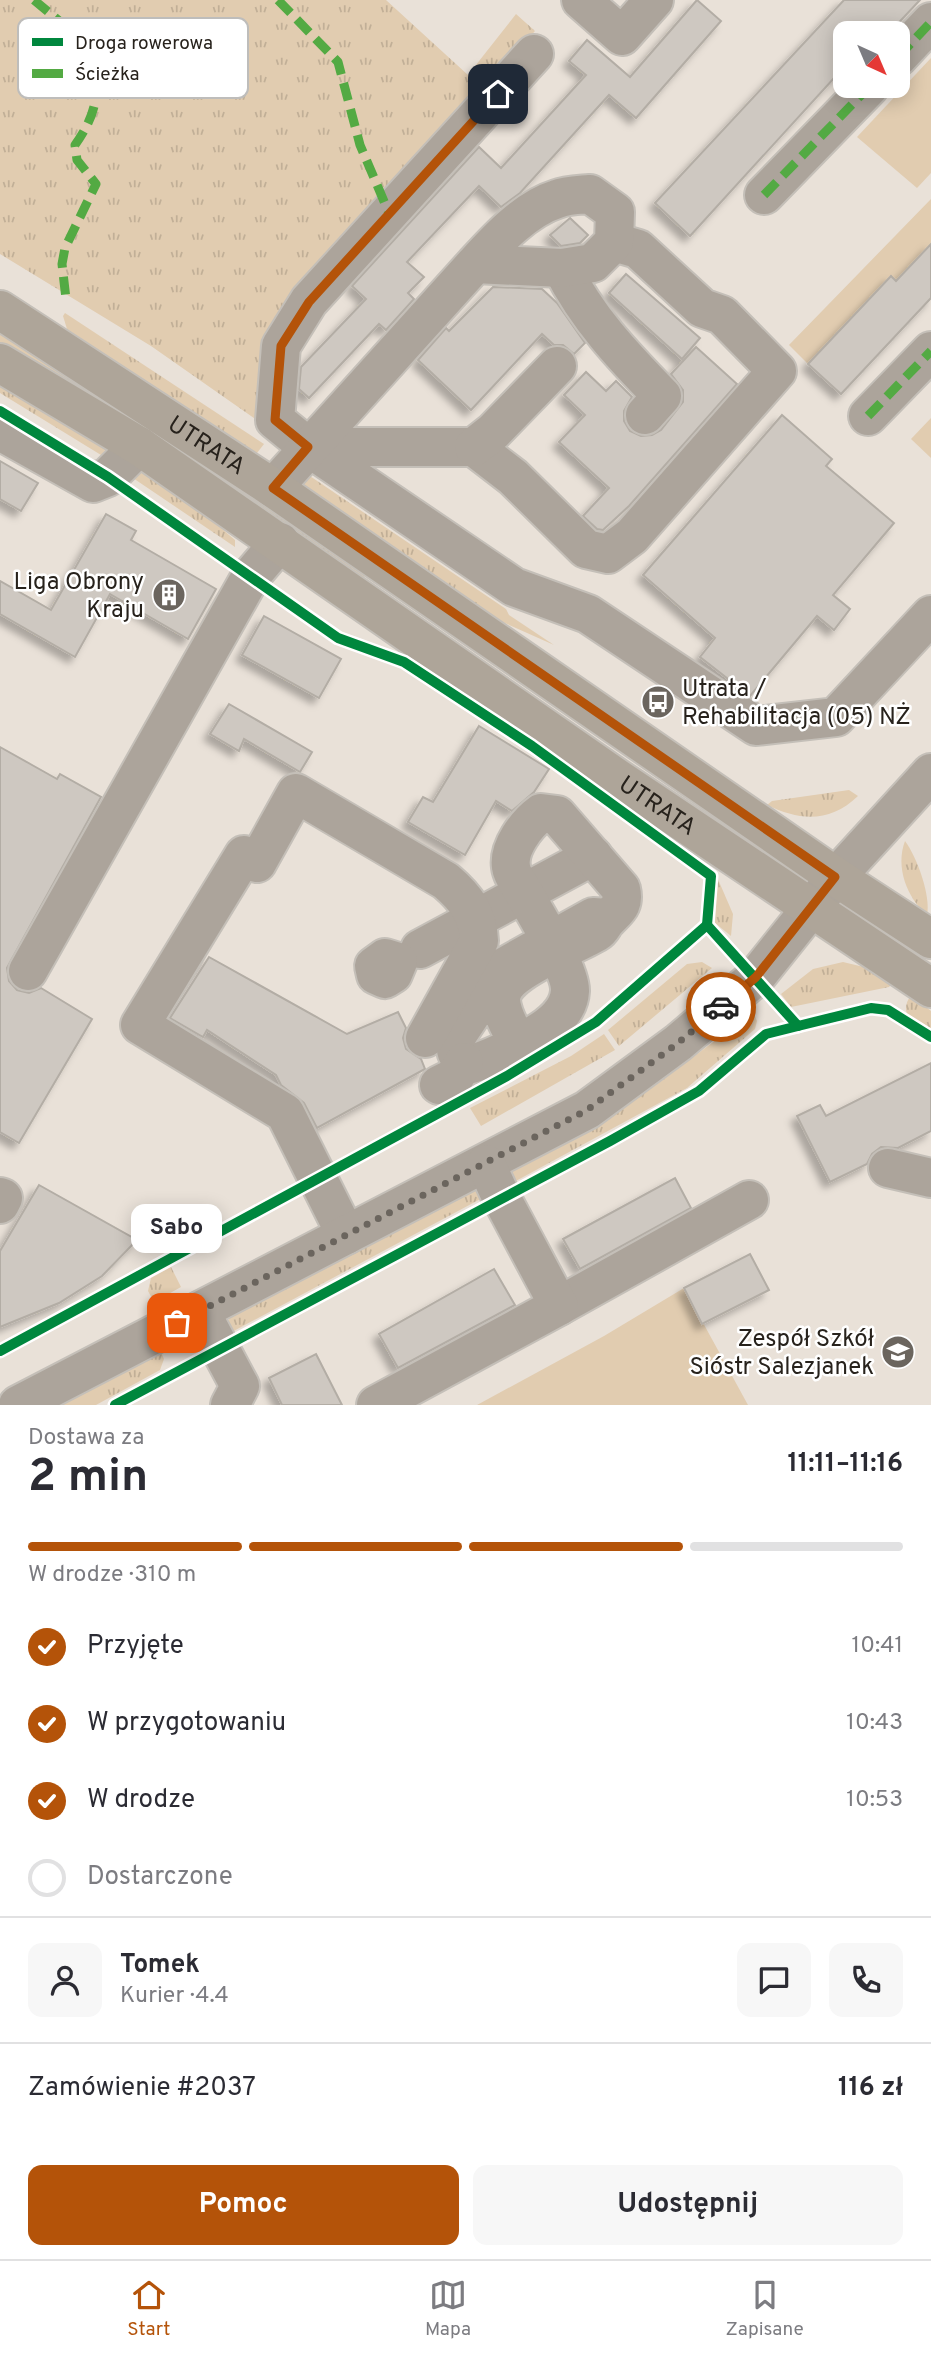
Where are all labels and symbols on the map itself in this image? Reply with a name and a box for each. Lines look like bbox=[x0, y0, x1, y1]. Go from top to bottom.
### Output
legend bbox=[18, 18, 248, 98]
north arrow bbox=[833, 21, 910, 98]
text: Droga rowerowa bbox=[75, 32, 213, 56]
text: Ścieżka bbox=[75, 62, 140, 87]
pin bbox=[468, 64, 528, 124]
street label: UTRATA bbox=[161, 410, 250, 483]
place label: Liga Obrony Kraju bbox=[13, 568, 144, 626]
building icon: Liga Obrony Kraju bbox=[150, 576, 188, 614]
place label: Utrata / Rehabilitacja (05) NŻ bbox=[682, 675, 911, 733]
bus stop icon: Utrata / Rehabilitacja (05) NŻ bbox=[639, 683, 677, 721]
street label: UTRATA bbox=[612, 770, 701, 844]
courier bbox=[686, 972, 756, 1042]
callout: Sabo bbox=[132, 1204, 222, 1253]
pin bbox=[147, 1293, 207, 1353]
place label: Zespół Szkół Sióstr Salezjanek bbox=[689, 1325, 874, 1383]
school or university icon: Zespół Szkół Sióstr Salezjanek bbox=[879, 1333, 917, 1371]

